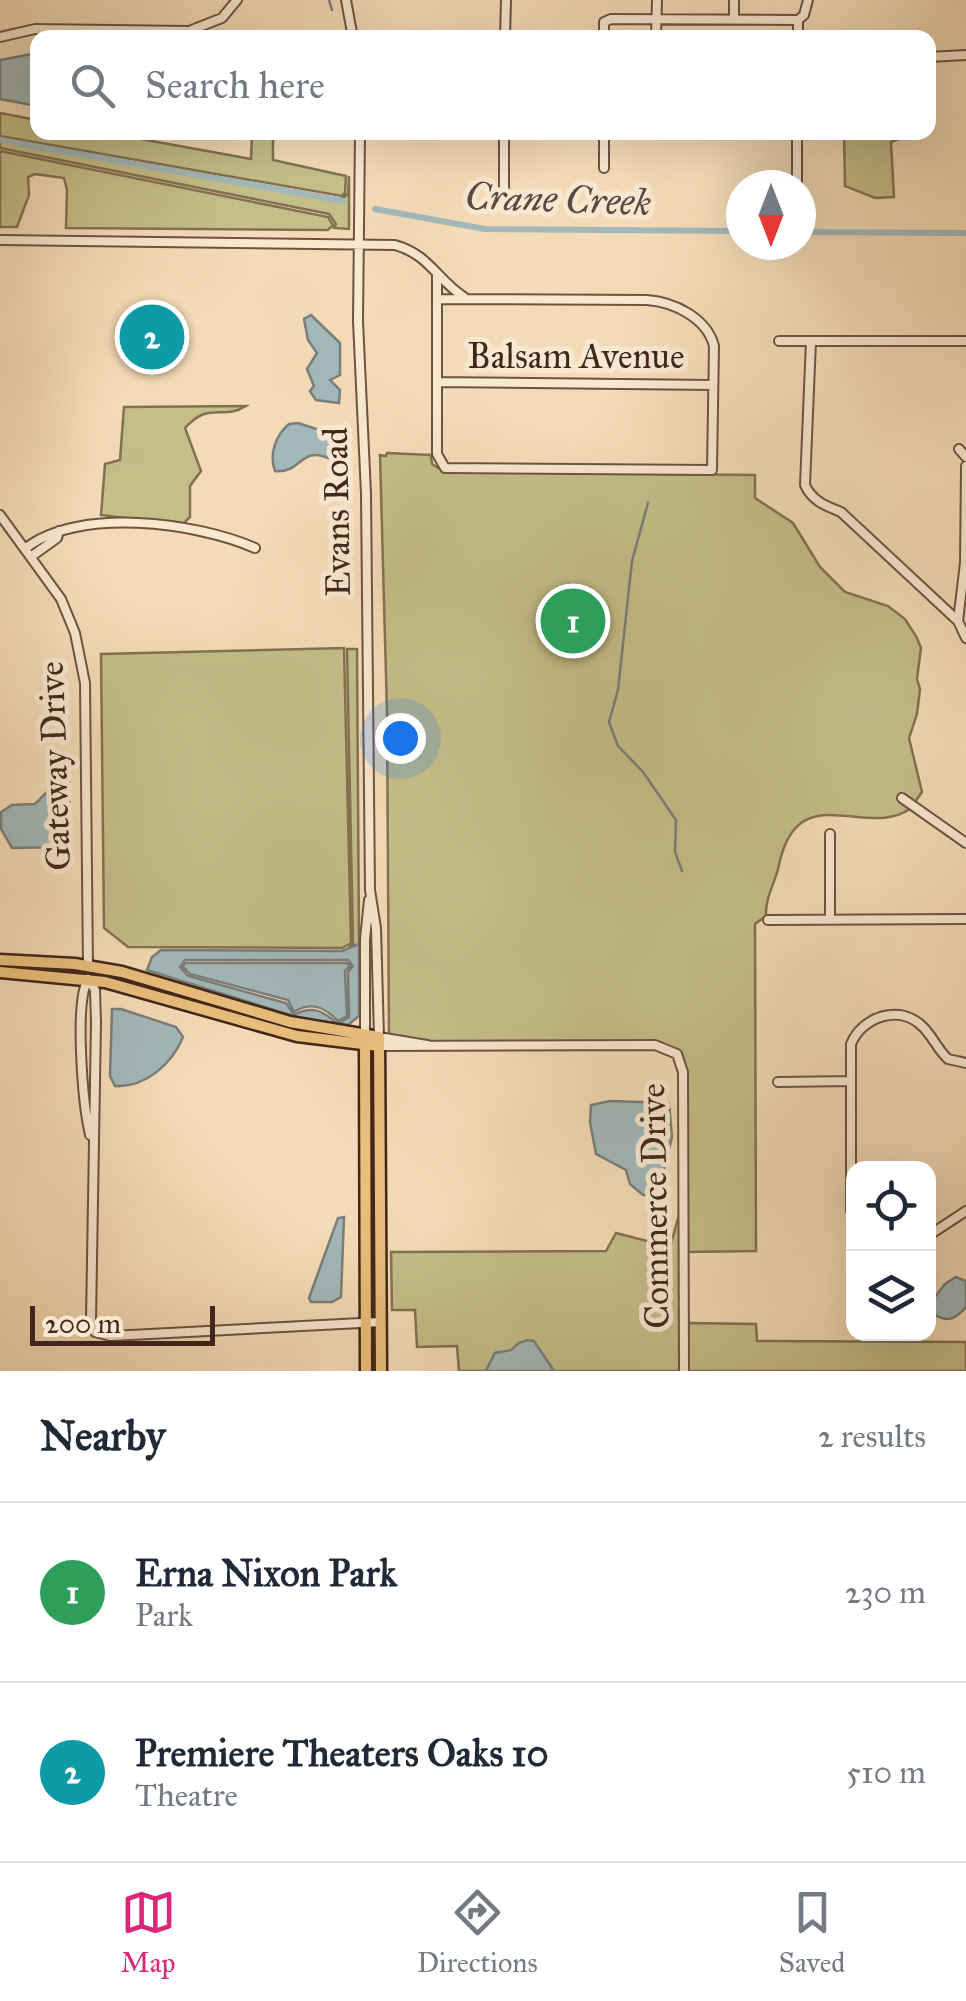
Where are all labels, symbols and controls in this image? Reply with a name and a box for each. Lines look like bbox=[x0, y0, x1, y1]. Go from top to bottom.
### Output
search box bbox=[30, 30, 936, 140]
icon: search bbox=[65, 58, 120, 113]
text: Search here bbox=[145, 62, 325, 108]
north arrow bbox=[726, 170, 816, 260]
water label: Crane Creek bbox=[464, 173, 652, 225]
pin: 2 bbox=[120, 300, 184, 374]
street label: Balsam Avenue bbox=[468, 335, 684, 378]
street label: Evans Road bbox=[314, 426, 360, 597]
pin: 1 bbox=[540, 584, 606, 658]
street label: Gateway Drive bbox=[30, 661, 80, 871]
your location bbox=[375, 713, 426, 764]
street label: Commerce Drive bbox=[631, 1083, 679, 1329]
map controls bbox=[846, 1161, 936, 1341]
button: locate bbox=[846, 1161, 936, 1251]
button: layers bbox=[846, 1251, 936, 1341]
scale bar bbox=[30, 1301, 215, 1346]
text: 200 m bbox=[45, 1306, 121, 1341]
text: Nearby bbox=[40, 1410, 165, 1462]
text: 2 results bbox=[818, 1417, 926, 1456]
text: Erna Nixon Park bbox=[135, 1550, 397, 1596]
text: 1 bbox=[66, 1573, 79, 1612]
text: 230 m bbox=[845, 1573, 926, 1612]
text: Park bbox=[135, 1596, 193, 1635]
text: Premiere Theaters Oaks 10 bbox=[135, 1730, 549, 1776]
text: 2 bbox=[65, 1753, 80, 1792]
text: 510 m bbox=[846, 1753, 926, 1792]
text: Theatre bbox=[135, 1776, 238, 1815]
tab: Map bbox=[121, 1885, 176, 1980]
tab: Directions bbox=[417, 1885, 538, 1980]
tab: Saved bbox=[779, 1885, 845, 1980]

